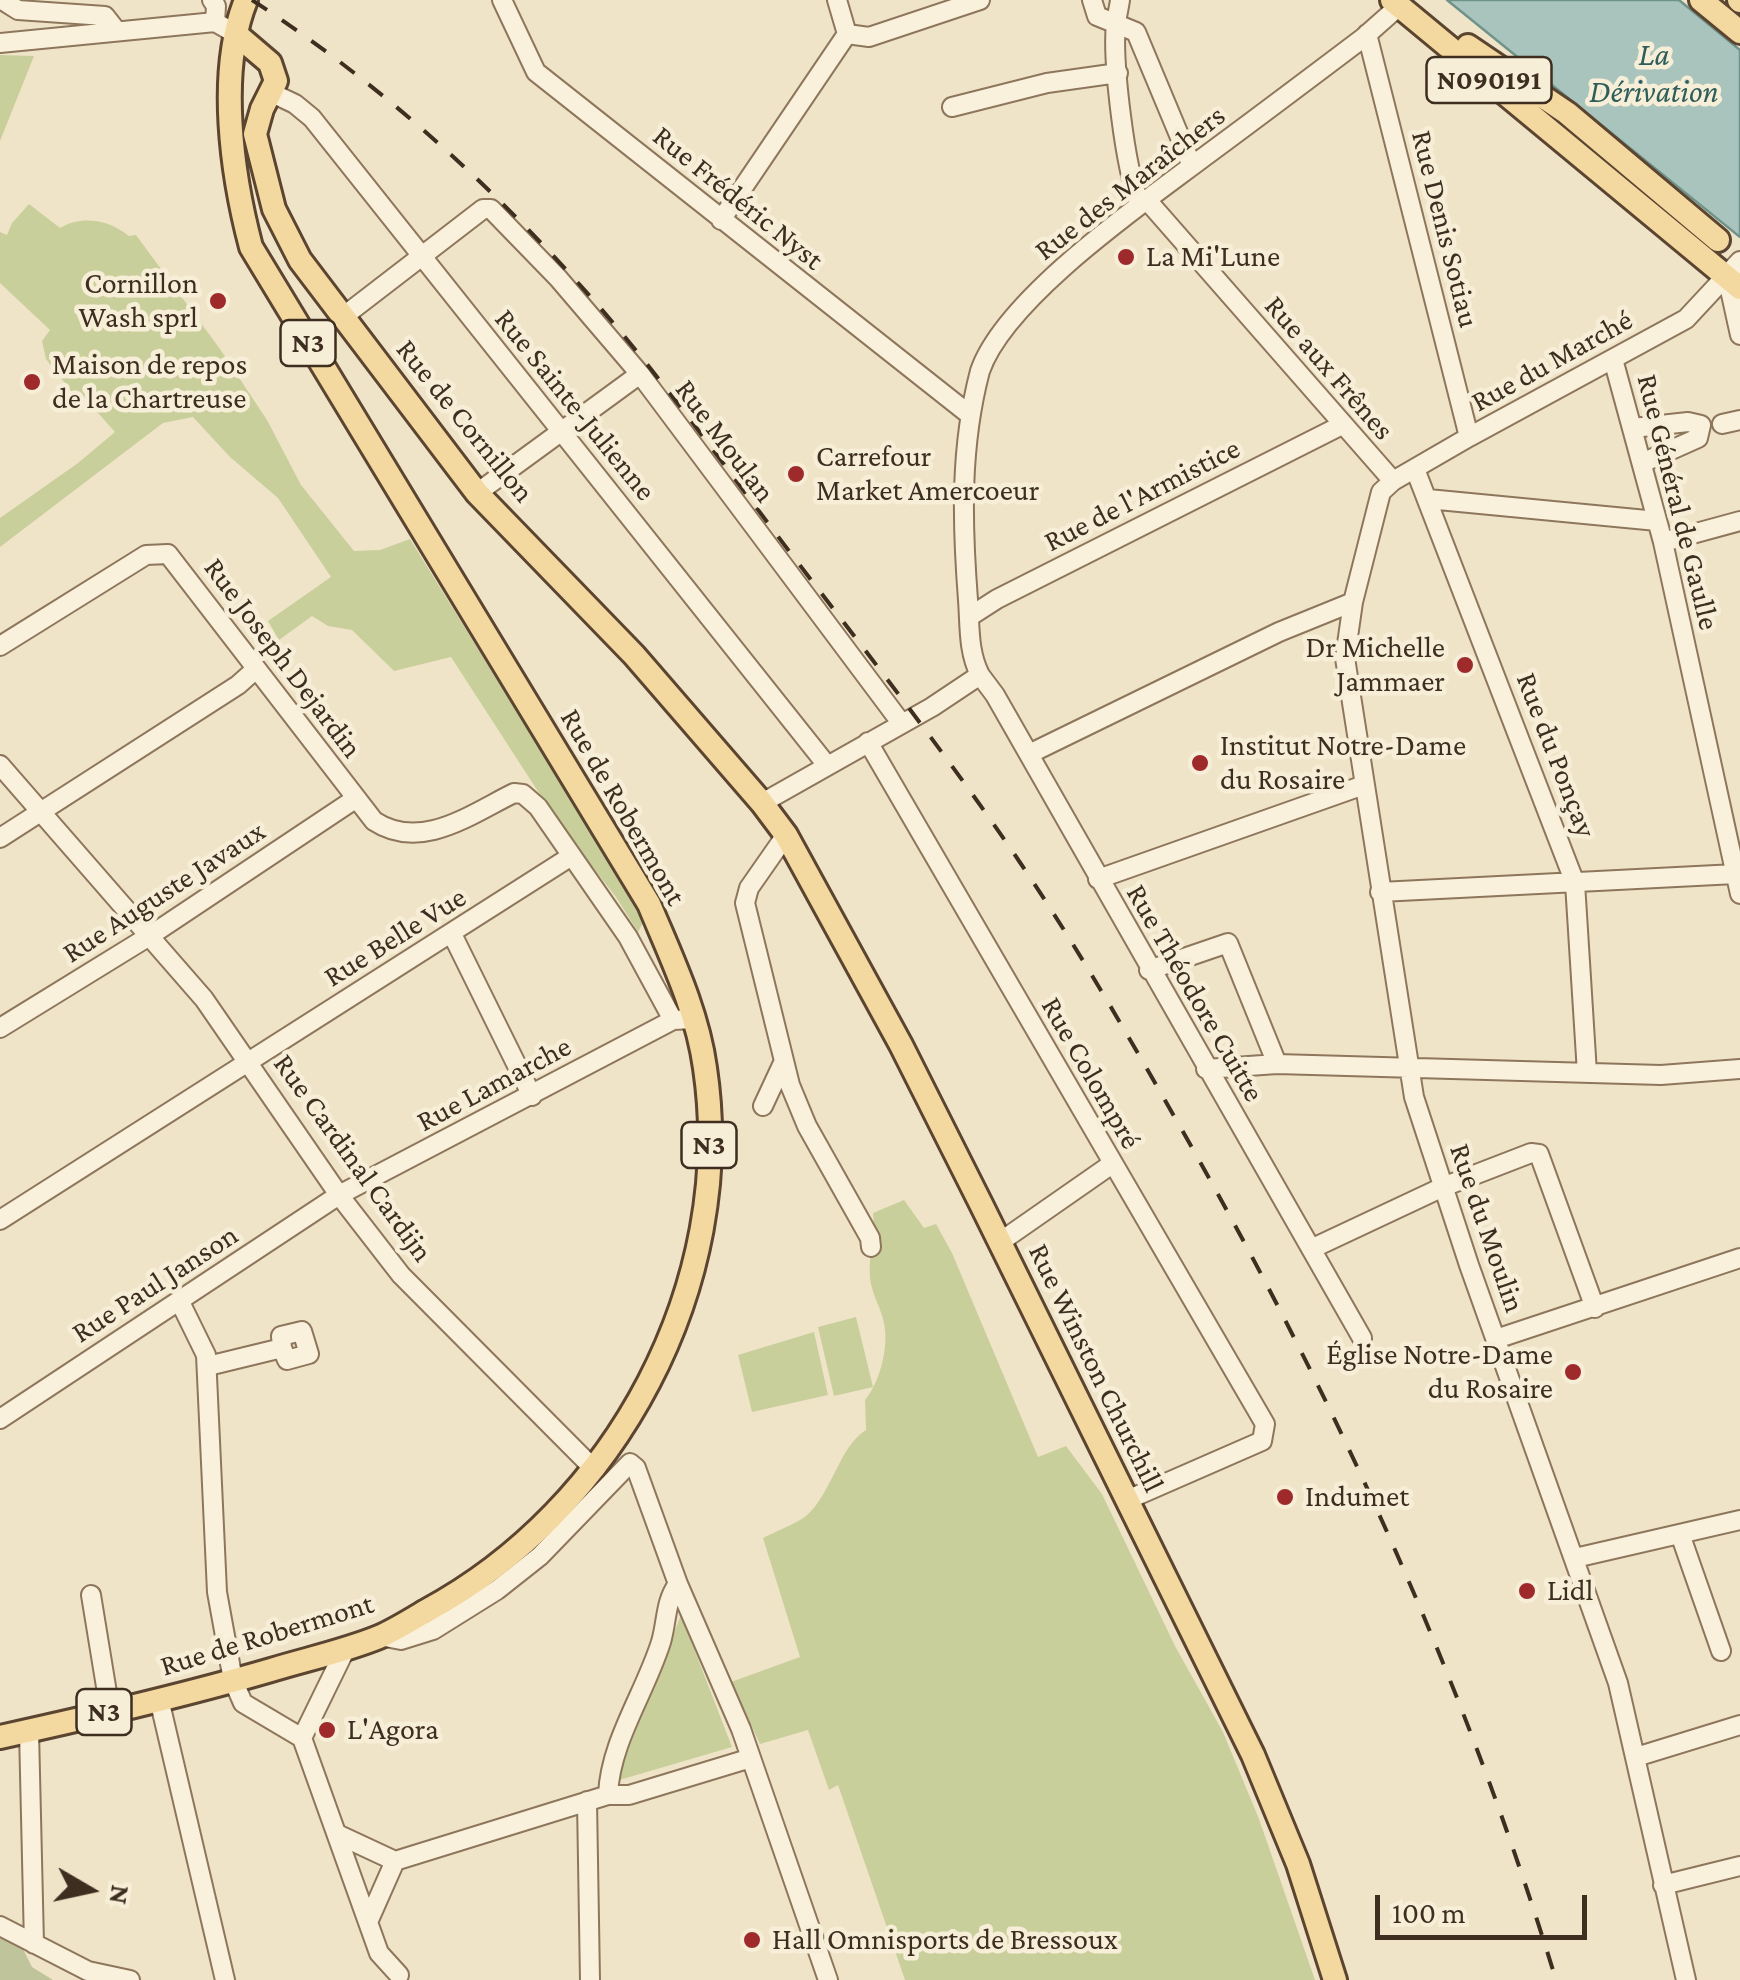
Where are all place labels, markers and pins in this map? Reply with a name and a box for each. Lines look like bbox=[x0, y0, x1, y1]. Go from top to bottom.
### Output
place label: La Mi'Lune bbox=[1146, 239, 1280, 275]
marker: La Mi'Lune bbox=[1115, 246, 1137, 268]
place label: Cornillon Wash sprl bbox=[79, 266, 198, 336]
marker: Cornillon Wash sprl bbox=[207, 290, 229, 312]
place label: Maison de repos de la Chartreuse bbox=[52, 347, 247, 418]
marker: Maison de repos de la Chartreuse bbox=[21, 371, 43, 393]
place label: Carrefour Market Amercoeur bbox=[816, 439, 1039, 510]
marker: Carrefour Market Amercoeur bbox=[785, 463, 807, 485]
place label: Dr Michelle Jammaer bbox=[1305, 630, 1445, 700]
marker: Dr Michelle Jammaer bbox=[1454, 654, 1476, 676]
place label: Institut Notre-Dame du Rosaire bbox=[1220, 728, 1466, 798]
marker: Institut Notre-Dame du Rosaire bbox=[1189, 752, 1211, 774]
place label: Église Notre-Dame du Rosaire bbox=[1326, 1337, 1553, 1408]
marker: Église Notre-Dame du Rosaire bbox=[1562, 1361, 1584, 1383]
place label: Indumet bbox=[1305, 1479, 1409, 1515]
marker: Indumet bbox=[1274, 1486, 1296, 1508]
place label: Lidl bbox=[1547, 1573, 1593, 1609]
marker: Lidl bbox=[1516, 1580, 1538, 1602]
place label: L'Agora bbox=[347, 1712, 439, 1748]
marker: L'Agora bbox=[316, 1719, 338, 1741]
place label: Hall Omnisports de Bressoux bbox=[772, 1922, 1118, 1958]
marker: Hall Omnisports de Bressoux bbox=[741, 1929, 763, 1951]

